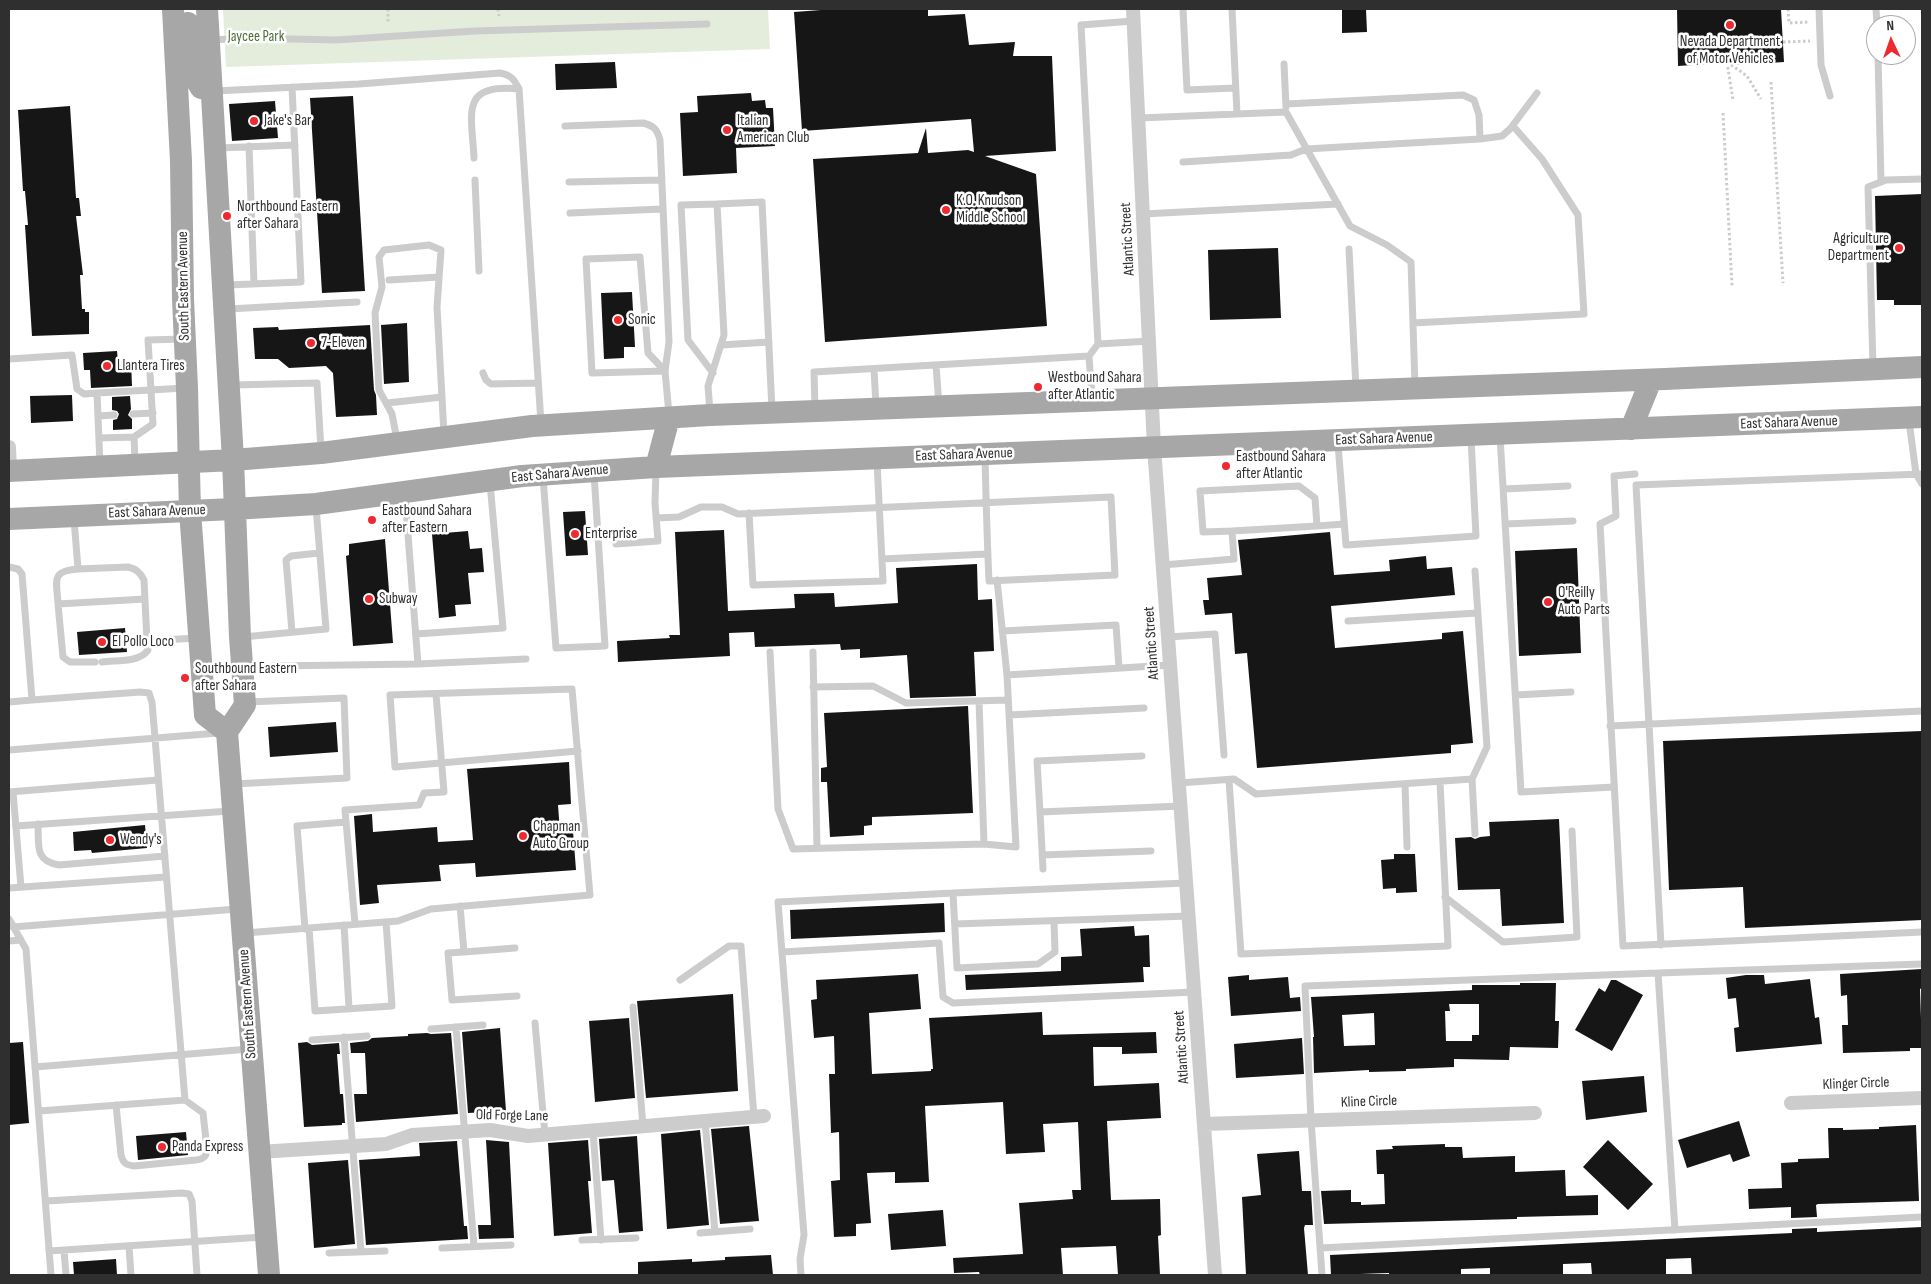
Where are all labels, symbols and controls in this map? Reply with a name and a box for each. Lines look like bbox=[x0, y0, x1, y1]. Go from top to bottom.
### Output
north arrow bbox=[1866, 15, 1916, 65]
text: N bbox=[1886, 17, 1894, 34]
marker: Nevada Department of Motor Vehicles bbox=[1724, 19, 1736, 31]
park label: Jaycee Park bbox=[228, 28, 284, 46]
place label: Nevada Department of Motor Vehicles bbox=[1680, 33, 1780, 68]
place label: Jake's Bar bbox=[264, 112, 311, 130]
place label: Italian American Club bbox=[737, 112, 809, 147]
marker: Jake's Bar bbox=[248, 115, 260, 127]
marker: Italian American Club bbox=[721, 124, 733, 136]
place label: K.O. Knudson Middle School bbox=[956, 192, 1025, 227]
place label: Northbound Eastern after Sahara bbox=[237, 198, 338, 233]
street label: Atlantic Street bbox=[1117, 202, 1139, 276]
marker: K.O. Knudson Middle School bbox=[940, 204, 952, 216]
marker: Northbound Eastern after Sahara bbox=[221, 210, 233, 222]
place label: Agriculture Department bbox=[1828, 230, 1889, 265]
street label: South Eastern Avenue bbox=[174, 231, 194, 341]
marker: Agriculture Department bbox=[1893, 242, 1905, 254]
place label: Sonic bbox=[628, 311, 656, 329]
marker: Sonic bbox=[612, 314, 624, 326]
place label: 7-Eleven bbox=[321, 334, 365, 352]
marker: 7-Eleven bbox=[305, 337, 317, 349]
place label: Llantera Tires bbox=[117, 357, 185, 375]
marker: Llantera Tires bbox=[101, 360, 113, 372]
place label: Westbound Sahara after Atlantic bbox=[1048, 369, 1142, 404]
marker: Westbound Sahara after Atlantic bbox=[1032, 381, 1044, 393]
street label: East Sahara Avenue bbox=[1740, 412, 1838, 434]
street label: East Sahara Avenue bbox=[1335, 428, 1433, 450]
street label: East Sahara Avenue bbox=[915, 444, 1013, 466]
place label: Eastbound Sahara after Atlantic bbox=[1236, 448, 1326, 483]
marker: Eastbound Sahara after Atlantic bbox=[1220, 460, 1232, 472]
street label: East Sahara Avenue bbox=[511, 461, 609, 487]
street label: East Sahara Avenue bbox=[108, 501, 206, 523]
place label: Eastbound Sahara after Eastern bbox=[382, 502, 472, 537]
marker: Eastbound Sahara after Eastern bbox=[366, 514, 378, 526]
place label: Enterprise bbox=[585, 525, 637, 543]
marker: Enterprise bbox=[569, 528, 581, 540]
place label: O'Reilly Auto Parts bbox=[1558, 584, 1610, 619]
place label: Subway bbox=[379, 590, 418, 608]
marker: Subway bbox=[363, 593, 375, 605]
marker: O'Reilly Auto Parts bbox=[1542, 596, 1554, 608]
street label: Atlantic Street bbox=[1140, 606, 1164, 680]
place label: El Pollo Loco bbox=[112, 633, 174, 651]
marker: El Pollo Loco bbox=[96, 636, 108, 648]
place label: Southbound Eastern after Sahara bbox=[195, 660, 297, 695]
marker: Southbound Eastern after Sahara bbox=[179, 672, 191, 684]
place label: Chapman Auto Group bbox=[533, 818, 589, 853]
marker: Chapman Auto Group bbox=[517, 830, 529, 842]
place label: Wendy's bbox=[120, 831, 162, 849]
marker: Wendy's bbox=[104, 834, 116, 846]
street label: South Eastern Avenue bbox=[235, 949, 261, 1059]
street label: Atlantic Street bbox=[1170, 1010, 1194, 1084]
street label: Klinger Circle bbox=[1822, 1074, 1890, 1094]
street label: Kline Circle bbox=[1340, 1092, 1398, 1112]
street label: Old Forge Lane bbox=[476, 1106, 548, 1126]
place label: Panda Express bbox=[172, 1138, 243, 1156]
marker: Panda Express bbox=[156, 1141, 168, 1153]

